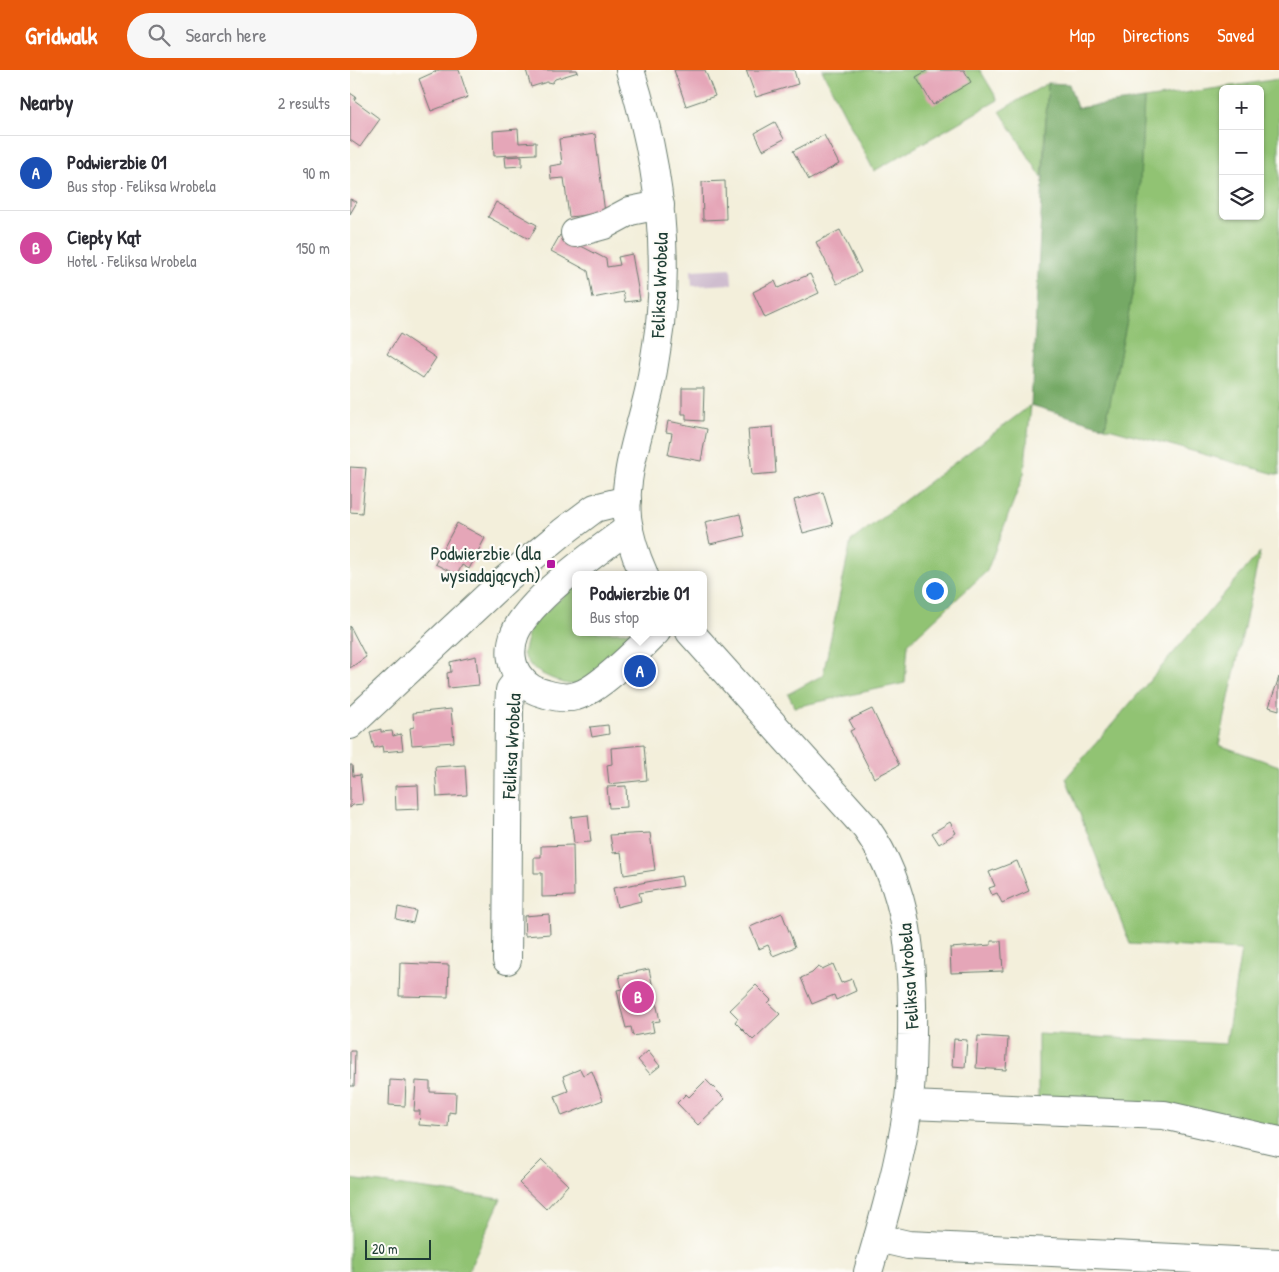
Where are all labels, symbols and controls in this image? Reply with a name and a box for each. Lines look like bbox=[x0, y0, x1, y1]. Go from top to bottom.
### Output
search box bbox=[127, 13, 477, 58]
text: Gridwalk bbox=[25, 19, 97, 51]
icon: search bbox=[145, 21, 173, 49]
text: Search here bbox=[185, 22, 267, 48]
text: Map bbox=[1070, 23, 1095, 48]
text: Directions bbox=[1123, 23, 1189, 48]
text: Saved bbox=[1217, 23, 1254, 48]
map controls bbox=[1219, 85, 1264, 220]
button: + bbox=[1219, 85, 1264, 130]
text: Nearby bbox=[20, 88, 73, 117]
text: 2 results bbox=[278, 92, 330, 114]
button: − bbox=[1219, 130, 1264, 175]
text: Podwierzbie 01 bbox=[67, 149, 167, 175]
text: A bbox=[32, 162, 40, 184]
text: 90 m bbox=[302, 162, 330, 184]
text: Bus stop · Feliksa Wrobela bbox=[67, 175, 216, 197]
button: layers bbox=[1219, 175, 1264, 220]
text: Ciepły Kąt bbox=[67, 224, 141, 250]
street label: Feliksa Wrobela bbox=[644, 231, 674, 339]
text: B bbox=[32, 237, 40, 259]
text: 150 m bbox=[296, 237, 330, 259]
text: Hotel · Feliksa Wrobela bbox=[67, 250, 197, 272]
place label: Podwierzbie (dla wysiadających) bbox=[430, 540, 542, 588]
marker: Podwierzbie (dla wysiadających) bbox=[545, 558, 557, 570]
popup bbox=[572, 571, 707, 636]
your location bbox=[922, 578, 948, 604]
text: Podwierzbie 01 bbox=[590, 580, 689, 606]
text: Bus stop bbox=[590, 606, 639, 628]
pin: A bbox=[624, 652, 656, 690]
street label: Feliksa Wrobela bbox=[495, 692, 527, 800]
street label: Feliksa Wrobela bbox=[891, 922, 925, 1031]
pin: B bbox=[622, 978, 654, 1016]
scale bar bbox=[365, 1237, 431, 1260]
text: 20 m bbox=[372, 1239, 398, 1258]

